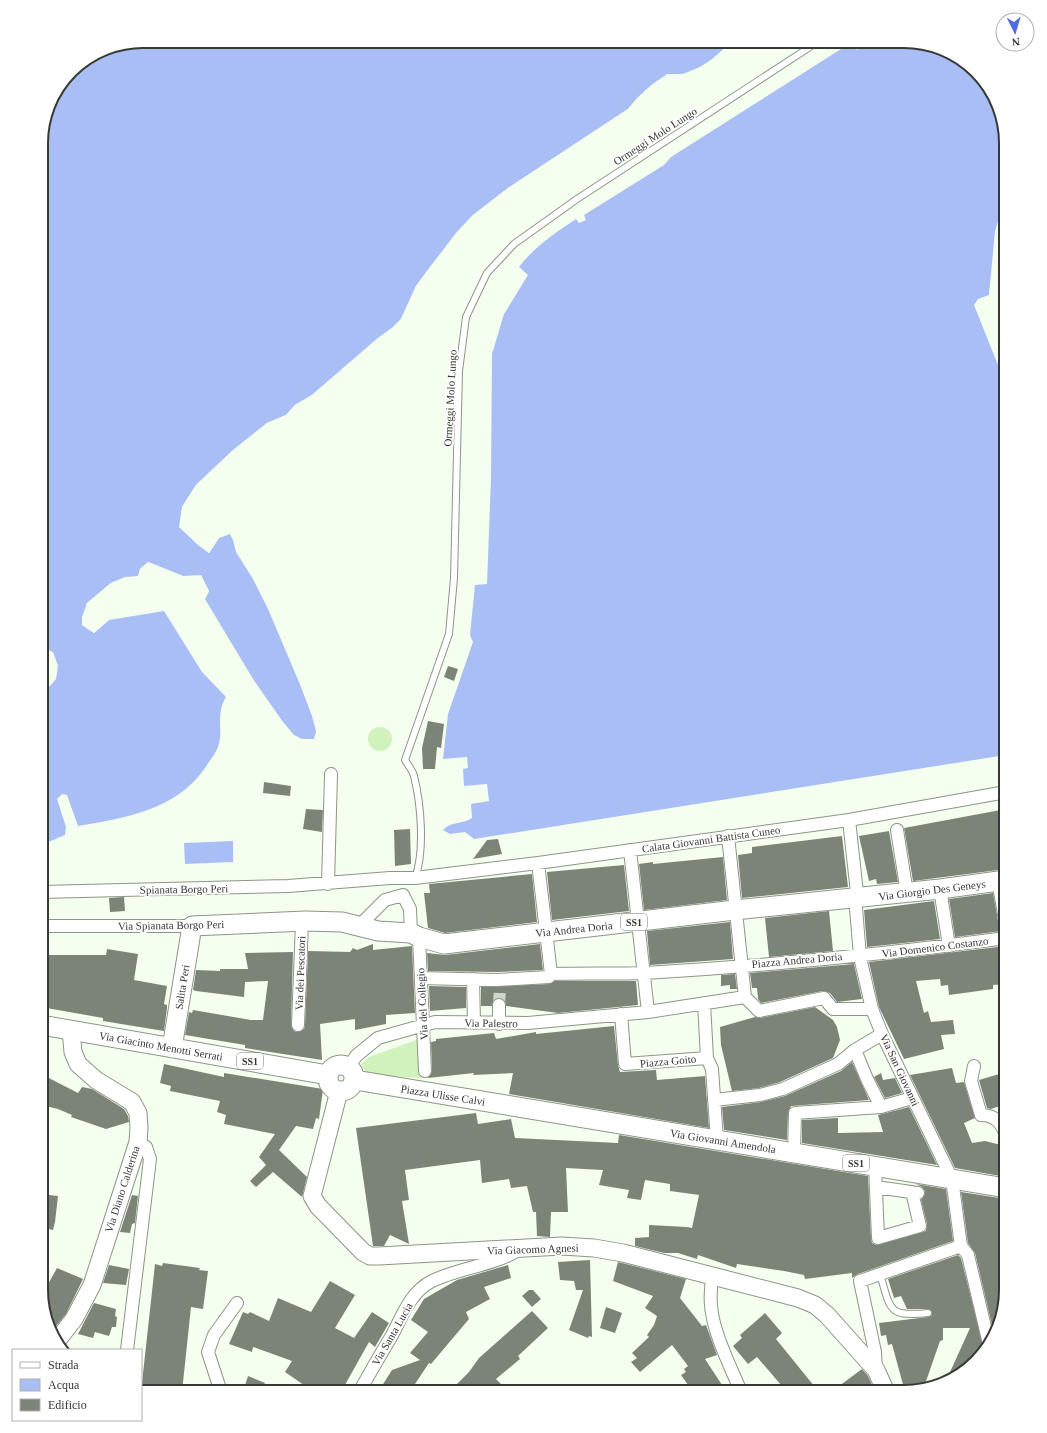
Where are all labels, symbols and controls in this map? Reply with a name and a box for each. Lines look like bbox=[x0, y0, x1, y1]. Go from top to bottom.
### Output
north arrow bbox=[995, 12, 1035, 52]
text: N bbox=[1011, 36, 1020, 48]
street label: Ormeggi Molo Lungo bbox=[611, 104, 699, 167]
street label: Ormeggi Molo Lungo bbox=[441, 349, 459, 447]
street label: Calata Giovanni Battista Cuneo bbox=[641, 823, 781, 855]
street label: Via Giorgio Des Geneys bbox=[878, 877, 986, 903]
street label: Spianata Borgo Peri bbox=[140, 882, 228, 896]
road number: SS1 bbox=[621, 914, 647, 930]
street label: Via Spianata Borgo Peri bbox=[118, 918, 224, 932]
street label: Via Andrea Doria bbox=[535, 919, 613, 939]
street label: Via Domenico Costanzo bbox=[881, 934, 990, 960]
street label: Via dei Pescatori bbox=[293, 936, 307, 1010]
street label: Piazza Andrea Doria bbox=[751, 950, 843, 970]
street label: Salita Peri bbox=[173, 964, 191, 1010]
street label: Via del Collegio bbox=[414, 967, 430, 1040]
street label: Via Palestro bbox=[464, 1017, 518, 1029]
street label: Via Giacinto Menotti Serrati bbox=[98, 1029, 224, 1063]
street label: Via San Giovanni bbox=[878, 1032, 922, 1108]
road number: SS1 bbox=[237, 1053, 263, 1069]
street label: Piazza Goito bbox=[639, 1053, 697, 1069]
street label: Piazza Ulisse Calvi bbox=[400, 1082, 486, 1108]
street label: Via Giovanni Amendola bbox=[669, 1127, 777, 1155]
street label: Via Diano Calderina bbox=[102, 1144, 142, 1234]
road number: SS1 bbox=[843, 1155, 869, 1171]
street label: Via Giacomo Agnesi bbox=[487, 1241, 579, 1257]
street label: Via Santa Lucia bbox=[369, 1301, 415, 1367]
legend bbox=[12, 1349, 142, 1421]
text: Strada bbox=[48, 1358, 79, 1372]
text: Acqua bbox=[48, 1378, 80, 1392]
text: Edificio bbox=[48, 1398, 87, 1412]

